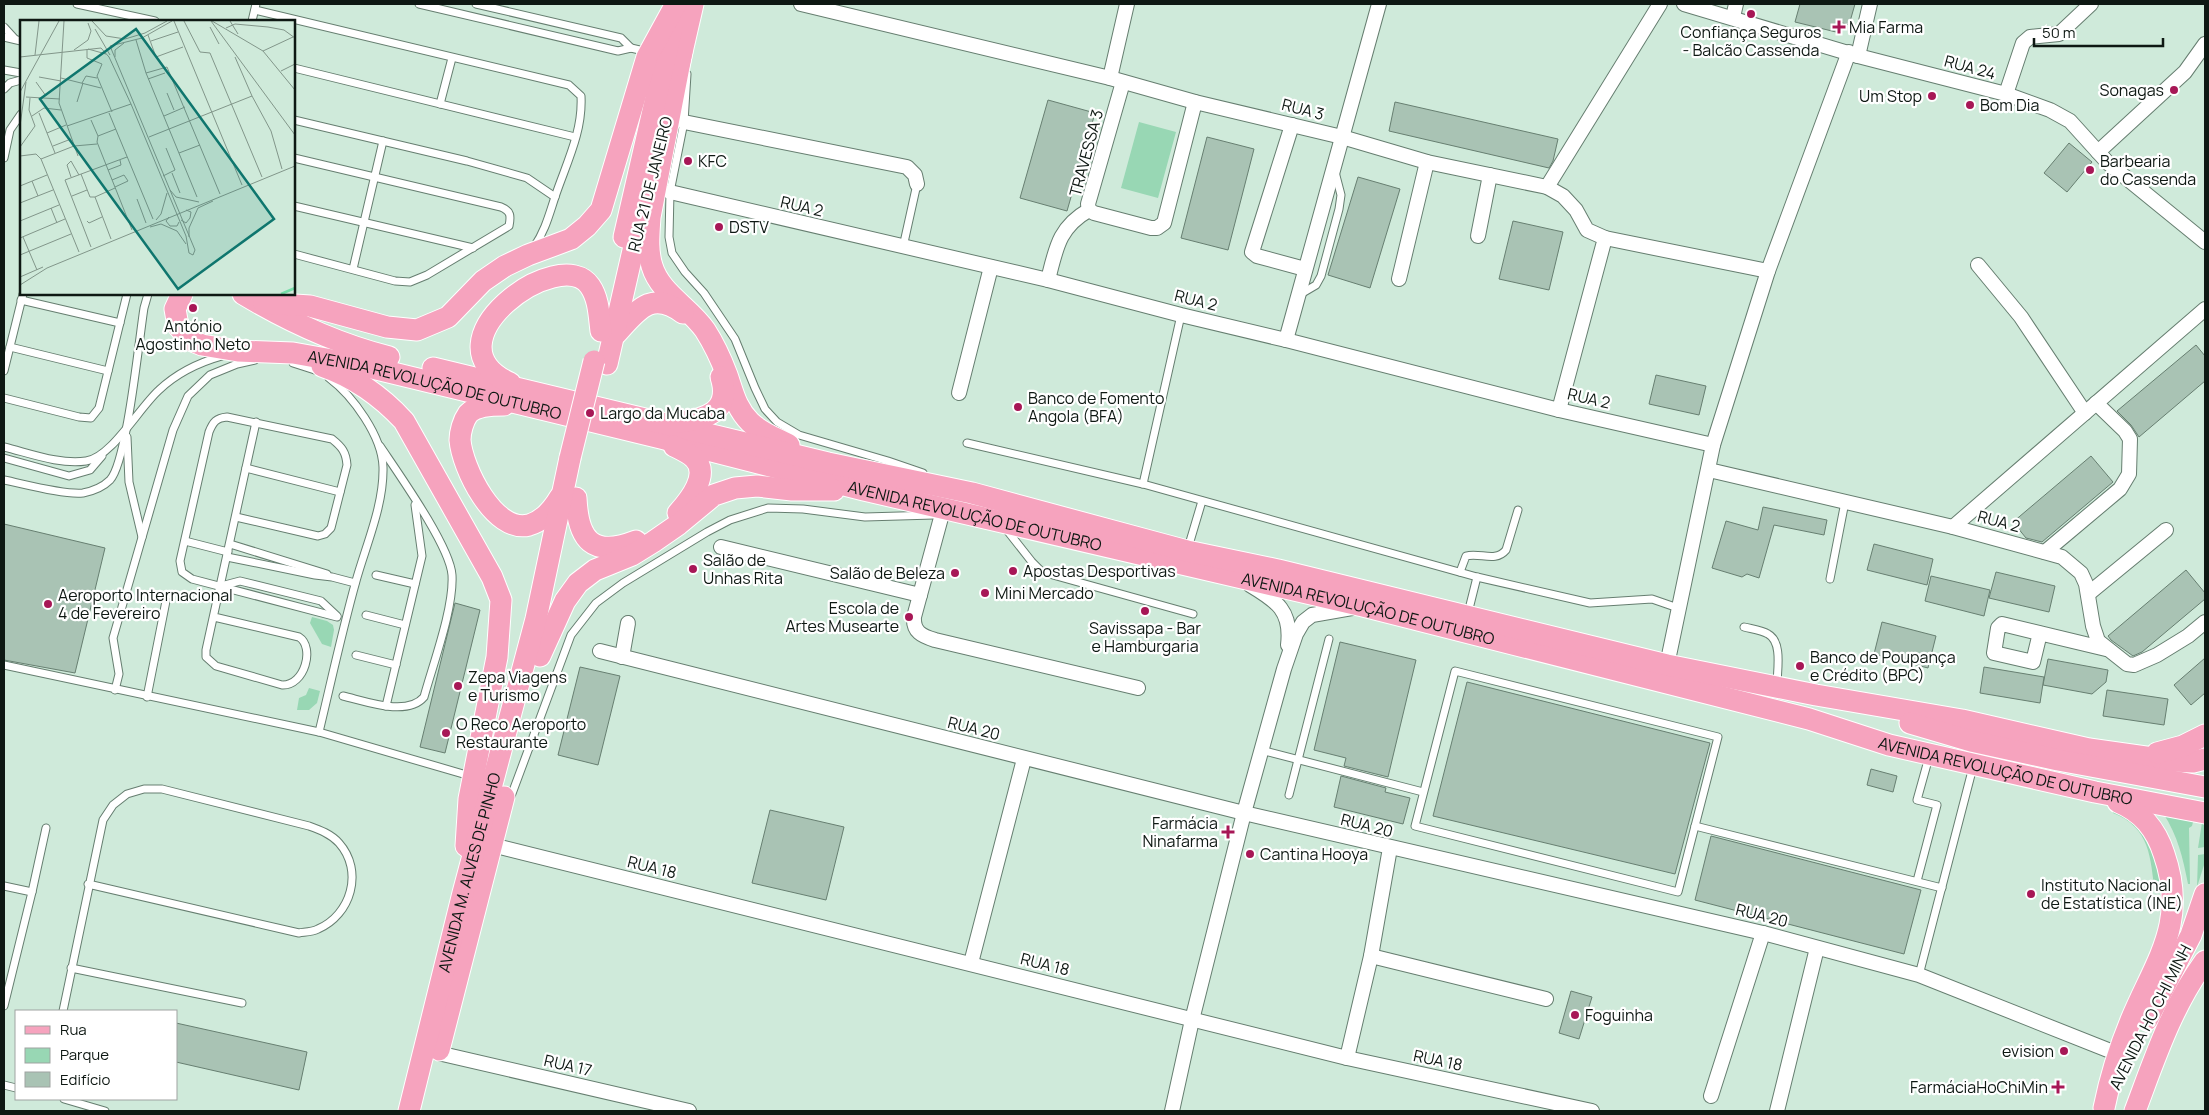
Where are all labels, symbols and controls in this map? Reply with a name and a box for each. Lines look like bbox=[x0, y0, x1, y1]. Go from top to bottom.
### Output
marker: Confiança Seguros - Balcão Cassenda bbox=[1745, 8, 1757, 20]
scale bar bbox=[2034, 15, 2163, 47]
place label: Mia Farma bbox=[1849, 16, 1923, 38]
inset map bbox=[20, 20, 295, 295]
place label: Confiança Seguros - Balcão Cassenda bbox=[1681, 21, 1821, 61]
marker: Mia Farma bbox=[1833, 21, 1845, 33]
text: 50 m bbox=[2042, 22, 2076, 43]
street label: RUA 24 bbox=[1942, 50, 1998, 84]
place label: Sonagas bbox=[2100, 79, 2164, 101]
marker: Sonagas bbox=[2168, 84, 2180, 96]
place label: Um Stop bbox=[1859, 85, 1922, 107]
marker: Um Stop bbox=[1926, 90, 1938, 102]
street label: RUA 3 bbox=[1279, 93, 1327, 125]
place label: Bom Dia bbox=[1980, 94, 2039, 116]
marker: Bom Dia bbox=[1964, 99, 1976, 111]
street label: TRAVESSA 3 bbox=[1064, 107, 1108, 199]
street label: RUA 21 DE JANEIRO bbox=[623, 114, 678, 254]
place label: KFC bbox=[698, 150, 727, 172]
place label: Barbearia do Cassenda bbox=[2100, 150, 2196, 190]
marker: KFC bbox=[682, 155, 694, 167]
marker: Barbearia do Cassenda bbox=[2084, 164, 2096, 176]
street label: RUA 2 bbox=[778, 190, 826, 222]
place label: DSTV bbox=[729, 216, 769, 238]
marker: DSTV bbox=[713, 221, 725, 233]
street label: RUA 2 bbox=[1172, 284, 1220, 316]
marker: António Agostinho Neto bbox=[187, 302, 199, 314]
place label: António Agostinho Neto bbox=[135, 315, 251, 355]
street label: AVENIDA REVOLUÇÃO DE OUTUBRO bbox=[306, 345, 564, 425]
street label: RUA 2 bbox=[1565, 382, 1613, 414]
place label: Banco de Fomento Angola (BFA) bbox=[1028, 387, 1164, 427]
marker: Banco de Fomento Angola (BFA) bbox=[1012, 401, 1024, 413]
place label: Largo da Mucaba bbox=[600, 402, 725, 424]
marker: Largo da Mucaba bbox=[584, 407, 596, 419]
street label: AVENIDA REVOLUÇÃO DE OUTUBRO bbox=[846, 475, 1104, 556]
street label: RUA 2 bbox=[1975, 505, 2023, 537]
place label: Salão de Unhas Rita bbox=[703, 549, 783, 589]
place label: Apostas Desportivas bbox=[1023, 560, 1176, 582]
place label: Salão de Beleza bbox=[830, 562, 945, 584]
marker: Salão de Unhas Rita bbox=[687, 563, 699, 575]
marker: Apostas Desportivas bbox=[1007, 565, 1019, 577]
marker: Salão de Beleza bbox=[949, 567, 961, 579]
street label: AVENIDA REVOLUÇÃO DE OUTUBRO bbox=[1239, 567, 1497, 650]
place label: Mini Mercado bbox=[995, 582, 1094, 604]
place label: Aeroporto Internacional 4 de Fevereiro bbox=[58, 584, 233, 624]
marker: Mini Mercado bbox=[979, 587, 991, 599]
place label: Escola de Artes Musearte bbox=[785, 597, 899, 637]
marker: Aeroporto Internacional 4 de Fevereiro bbox=[42, 598, 54, 610]
marker: Savissapa - Bar e Hamburgaria bbox=[1139, 605, 1151, 617]
marker: Escola de Artes Musearte bbox=[903, 611, 915, 623]
place label: Savissapa - Bar e Hamburgaria bbox=[1089, 617, 1201, 657]
place label: Banco de Poupança e Crédito (BPC) bbox=[1810, 646, 1956, 686]
marker: Banco de Poupança e Crédito (BPC) bbox=[1794, 660, 1806, 672]
place label: Zepa Viagens e Turismo bbox=[468, 666, 567, 706]
marker: Zepa Viagens e Turismo bbox=[452, 680, 464, 692]
street label: RUA 20 bbox=[946, 711, 1002, 745]
place label: O Reco Aeroporto Restaurante bbox=[456, 713, 586, 753]
marker: O Reco Aeroporto Restaurante bbox=[440, 727, 452, 739]
street label: AVENIDA REVOLUÇÃO DE OUTUBRO bbox=[1876, 731, 2135, 810]
street label: AVENIDA M. ALVES DE PINHO bbox=[433, 770, 506, 975]
street label: RUA 20 bbox=[1339, 808, 1395, 842]
place label: Farmácia Ninafarma bbox=[1142, 812, 1218, 852]
marker: Farmácia Ninafarma bbox=[1222, 826, 1234, 838]
place label: Cantina Hooya bbox=[1260, 843, 1368, 865]
marker: Cantina Hooya bbox=[1244, 848, 1256, 860]
street label: RUA 18 bbox=[625, 850, 679, 884]
place label: Instituto Nacional de Estatística (INE) bbox=[2041, 874, 2183, 914]
marker: Instituto Nacional de Estatística (INE) bbox=[2025, 888, 2037, 900]
street label: RUA 20 bbox=[1734, 898, 1790, 932]
street label: AVENIDA HO CHI MINH bbox=[2104, 941, 2196, 1093]
street label: RUA 18 bbox=[1018, 947, 1072, 981]
place label: Foguinha bbox=[1585, 1004, 1653, 1026]
marker: Foguinha bbox=[1569, 1009, 1581, 1021]
legend bbox=[15, 1010, 178, 1100]
text: Rua bbox=[60, 1019, 87, 1040]
place label: evision bbox=[2002, 1040, 2054, 1062]
text: Parque bbox=[60, 1044, 109, 1065]
street label: RUA 18 bbox=[1411, 1044, 1465, 1076]
marker: evision bbox=[2058, 1045, 2070, 1057]
street label: RUA 17 bbox=[542, 1049, 594, 1081]
text: Edifício bbox=[60, 1069, 111, 1090]
place label: FarmáciaHoChiMin bbox=[1910, 1076, 2048, 1098]
marker: FarmáciaHoChiMin bbox=[2052, 1081, 2064, 1093]

